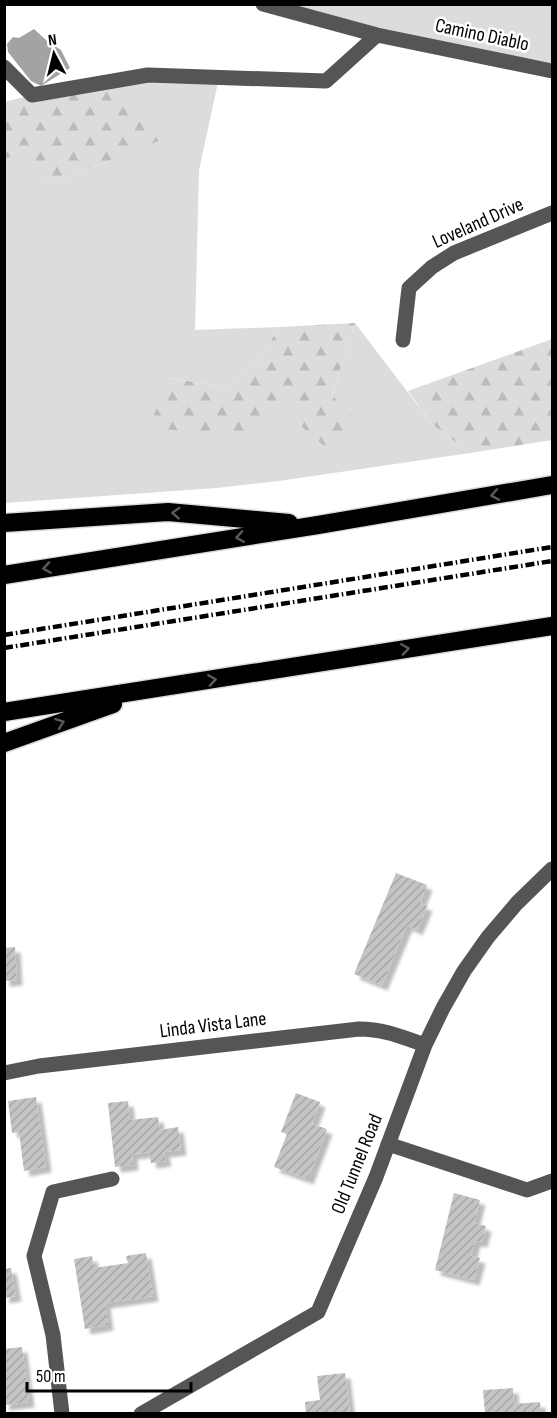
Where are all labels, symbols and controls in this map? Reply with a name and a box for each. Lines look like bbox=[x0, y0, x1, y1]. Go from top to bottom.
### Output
street label: Camino Diablo bbox=[433, 13, 531, 57]
north arrow bbox=[24, 24, 84, 84]
text: N bbox=[47, 31, 58, 51]
street label: Loveland Drive bbox=[429, 192, 527, 254]
one-way arrow bbox=[490, 488, 500, 501]
one-way arrow bbox=[172, 507, 181, 520]
one-way arrow bbox=[235, 531, 244, 543]
one-way arrow bbox=[42, 562, 52, 574]
one-way arrow bbox=[400, 644, 409, 656]
one-way arrow bbox=[208, 675, 217, 687]
one-way arrow bbox=[54, 718, 65, 731]
street label: Linda Vista Lane bbox=[158, 1007, 268, 1043]
street label: Old Tunnel Road bbox=[326, 1111, 388, 1217]
scale bar bbox=[27, 1355, 190, 1393]
text: 50 m bbox=[36, 1366, 66, 1387]

